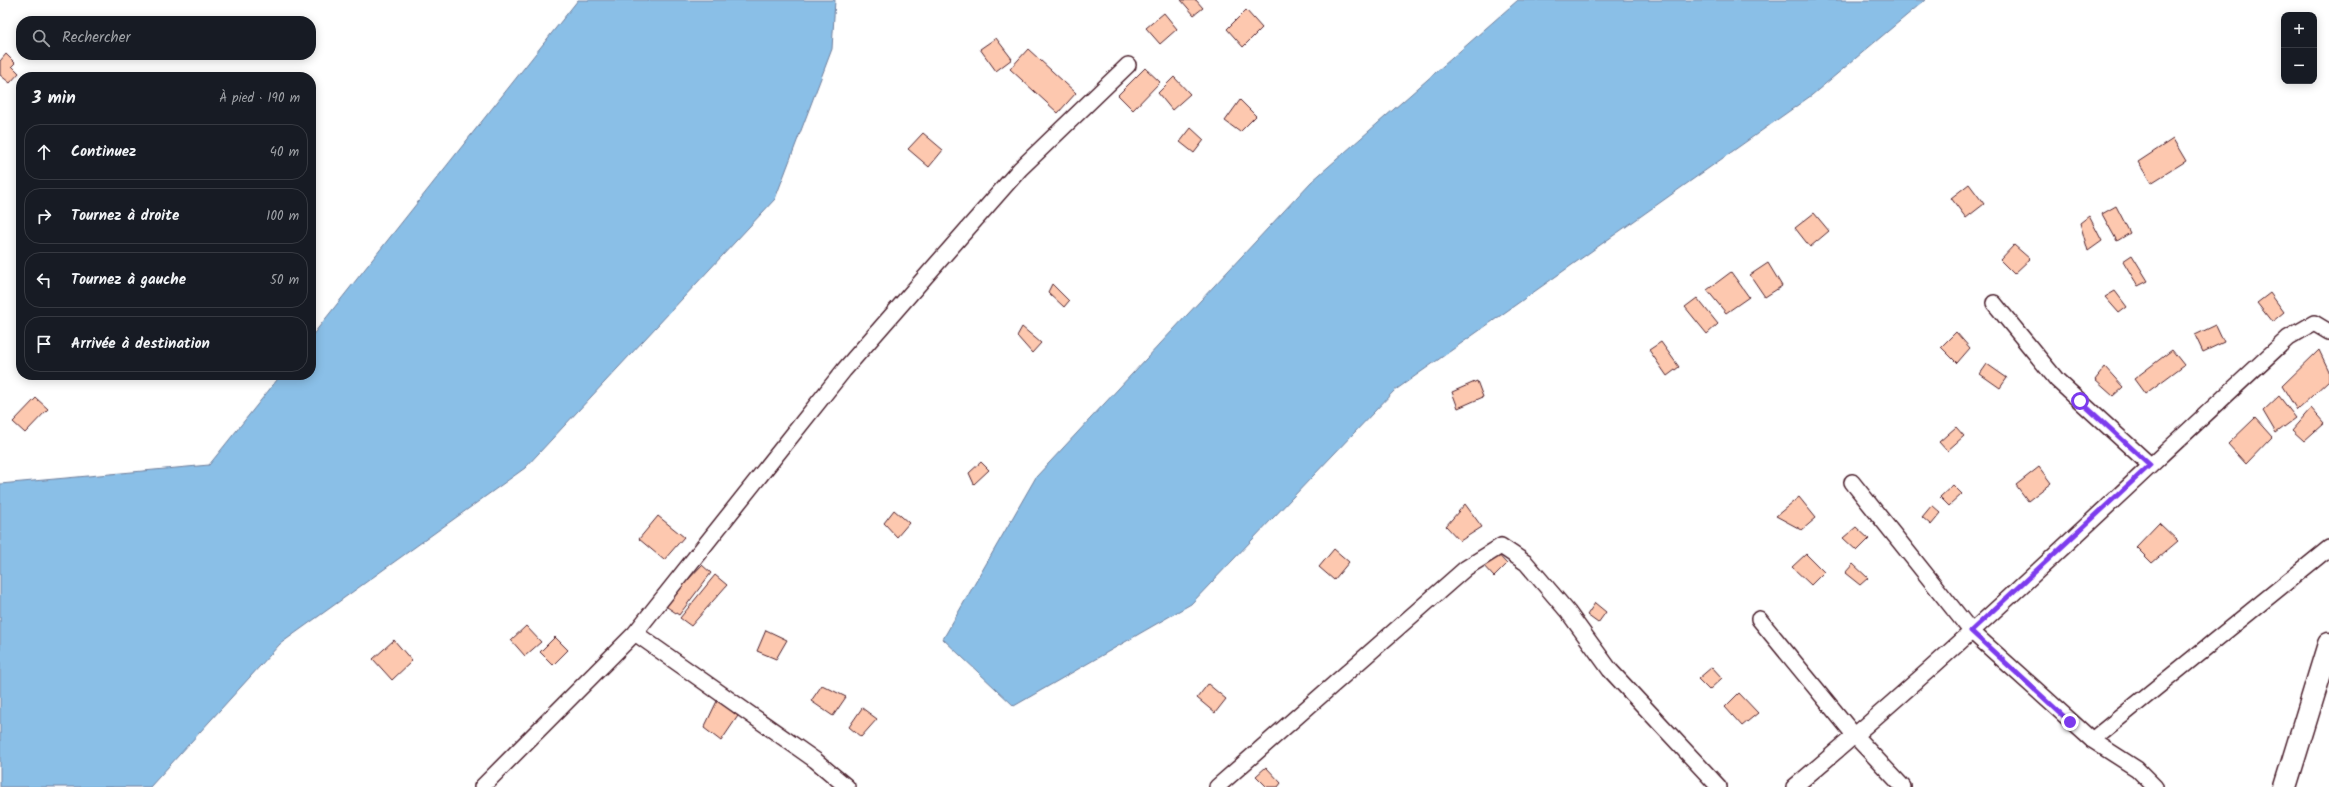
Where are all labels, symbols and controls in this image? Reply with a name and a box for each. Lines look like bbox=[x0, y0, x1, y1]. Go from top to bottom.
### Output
map controls bbox=[2281, 12, 2317, 84]
button: + bbox=[2281, 12, 2317, 48]
search box bbox=[16, 16, 316, 60]
text: Rechercher bbox=[62, 26, 130, 50]
icon: search bbox=[30, 27, 52, 49]
button: − bbox=[2281, 48, 2317, 84]
text: 3 min bbox=[32, 85, 76, 112]
text: À pied · 190 m bbox=[219, 88, 300, 109]
text: Continuez bbox=[71, 140, 136, 164]
icon: ahead bbox=[33, 141, 55, 163]
text: 40 m bbox=[270, 142, 299, 163]
text: Tournez à droite bbox=[71, 204, 179, 228]
icon: right bbox=[33, 205, 55, 227]
text: 100 m bbox=[266, 206, 299, 227]
text: Tournez à gauche bbox=[71, 268, 186, 292]
icon: left bbox=[33, 269, 55, 291]
text: 50 m bbox=[270, 270, 299, 291]
text: Arrivée à destination bbox=[71, 332, 210, 356]
icon: arrive bbox=[33, 333, 55, 355]
route start bbox=[2071, 392, 2089, 410]
route end bbox=[2061, 713, 2079, 731]

